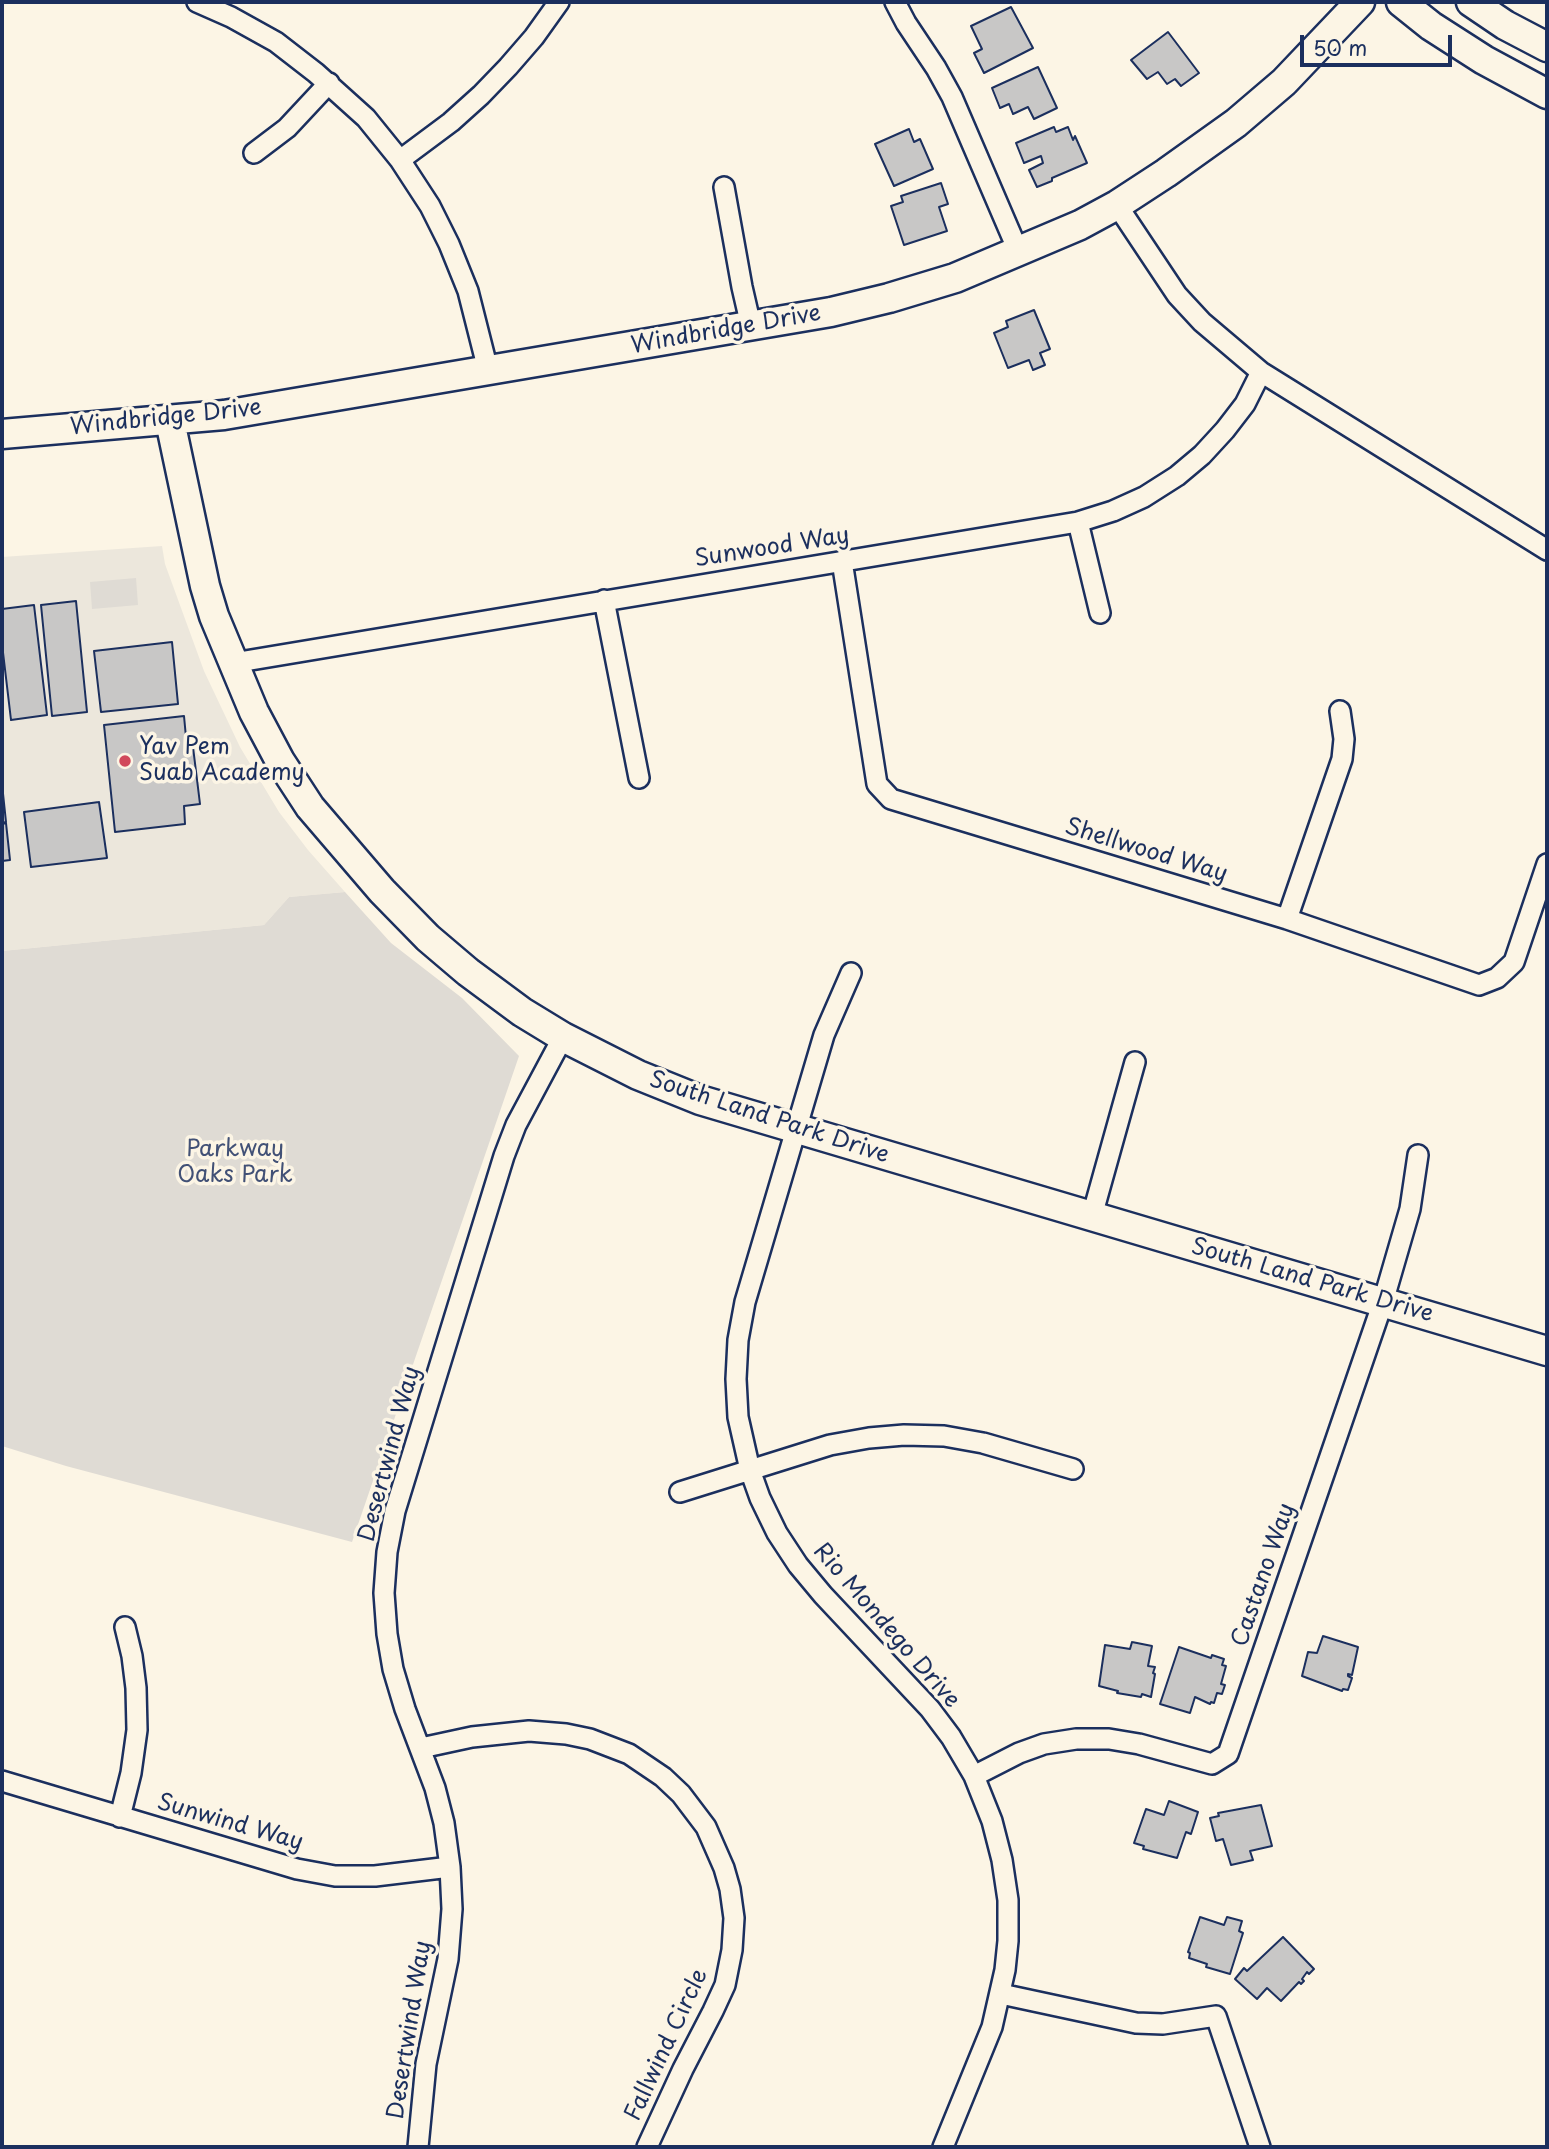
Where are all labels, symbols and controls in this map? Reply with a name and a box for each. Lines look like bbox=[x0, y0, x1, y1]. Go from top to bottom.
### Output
scale bar bbox=[1304, 21, 1456, 65]
text: 50 m bbox=[1313, 31, 1367, 63]
street label: Windbridge Drive bbox=[629, 300, 823, 360]
street label: Windbridge Drive bbox=[69, 394, 263, 442]
street label: Sunwood Way bbox=[693, 522, 851, 574]
place label: Yav Pem Suab Academy bbox=[139, 734, 305, 788]
marker: Yav Pem Suab Academy bbox=[117, 753, 133, 769]
street label: Shellwood Way bbox=[1061, 813, 1231, 889]
street label: South Land Park Drive bbox=[646, 1066, 892, 1170]
park label: Parkway Oaks Park bbox=[177, 1136, 293, 1190]
street label: South Land Park Drive bbox=[1188, 1233, 1436, 1329]
street label: Desertwind Way bbox=[353, 1363, 427, 1545]
street label: Castano Way bbox=[1227, 1500, 1301, 1650]
street label: Rio Mondego Drive bbox=[807, 1538, 965, 1714]
street label: Sunwind Way bbox=[154, 1789, 306, 1857]
street label: Desertwind Way bbox=[382, 1939, 438, 2121]
street label: Fallwind Circle bbox=[620, 1965, 714, 2125]

